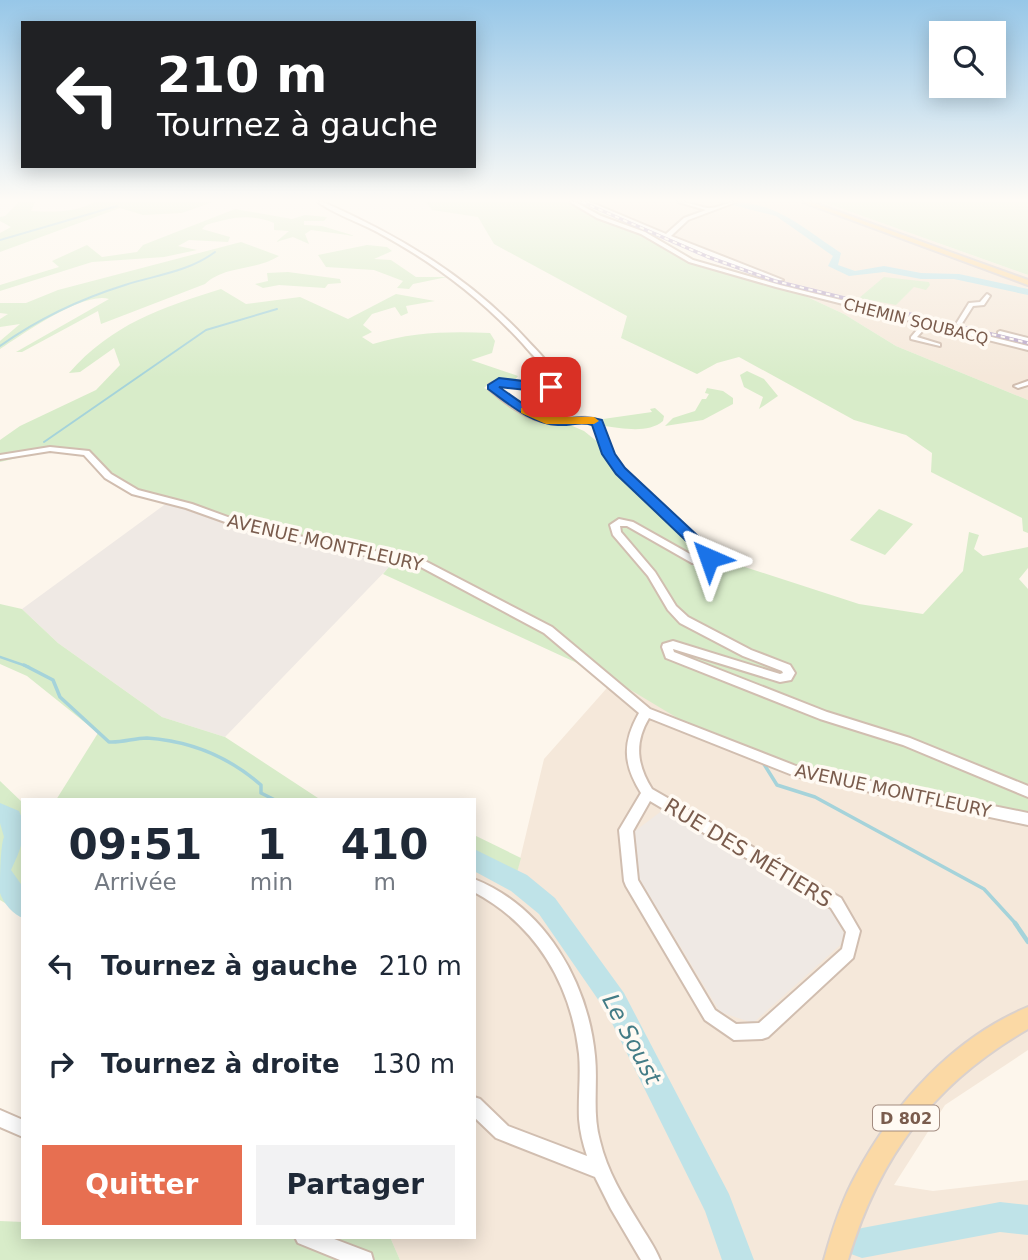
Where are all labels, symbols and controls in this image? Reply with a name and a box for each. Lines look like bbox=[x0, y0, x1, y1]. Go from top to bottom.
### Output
map controls bbox=[929, 21, 1006, 98]
button: search bbox=[929, 21, 1006, 98]
text: 210 m bbox=[157, 47, 327, 104]
icon: left bbox=[42, 49, 133, 140]
text: Tournez à gauche bbox=[157, 106, 438, 144]
street label: CHEMIN SOUBACQ bbox=[841, 294, 990, 349]
pin bbox=[521, 357, 581, 417]
icon: arrive bbox=[532, 368, 570, 406]
street label: AVENUE MONTFLEURY bbox=[225, 510, 426, 575]
position arrow bbox=[672, 521, 746, 595]
street label: AVENUE MONTFLEURY bbox=[793, 759, 994, 822]
street label: RUE DES MÉTIERS bbox=[660, 793, 837, 912]
text: 09:51 bbox=[69, 820, 202, 869]
text: 1 bbox=[257, 820, 286, 869]
text: 410 bbox=[341, 820, 428, 869]
text: Arrivée bbox=[94, 869, 177, 895]
text: min bbox=[250, 869, 293, 895]
text: m bbox=[373, 869, 396, 895]
icon: left bbox=[42, 947, 80, 985]
text: Tournez à gauche bbox=[101, 951, 358, 981]
text: 210 m bbox=[379, 951, 462, 981]
water label: Le Soust bbox=[597, 989, 667, 1089]
icon: right bbox=[42, 1045, 80, 1083]
text: Tournez à droite bbox=[101, 1049, 340, 1079]
text: 130 m bbox=[372, 1049, 455, 1079]
road number: D 802 bbox=[873, 1106, 939, 1130]
button: Quitter bbox=[42, 1145, 242, 1225]
button: Partager bbox=[256, 1145, 455, 1225]

